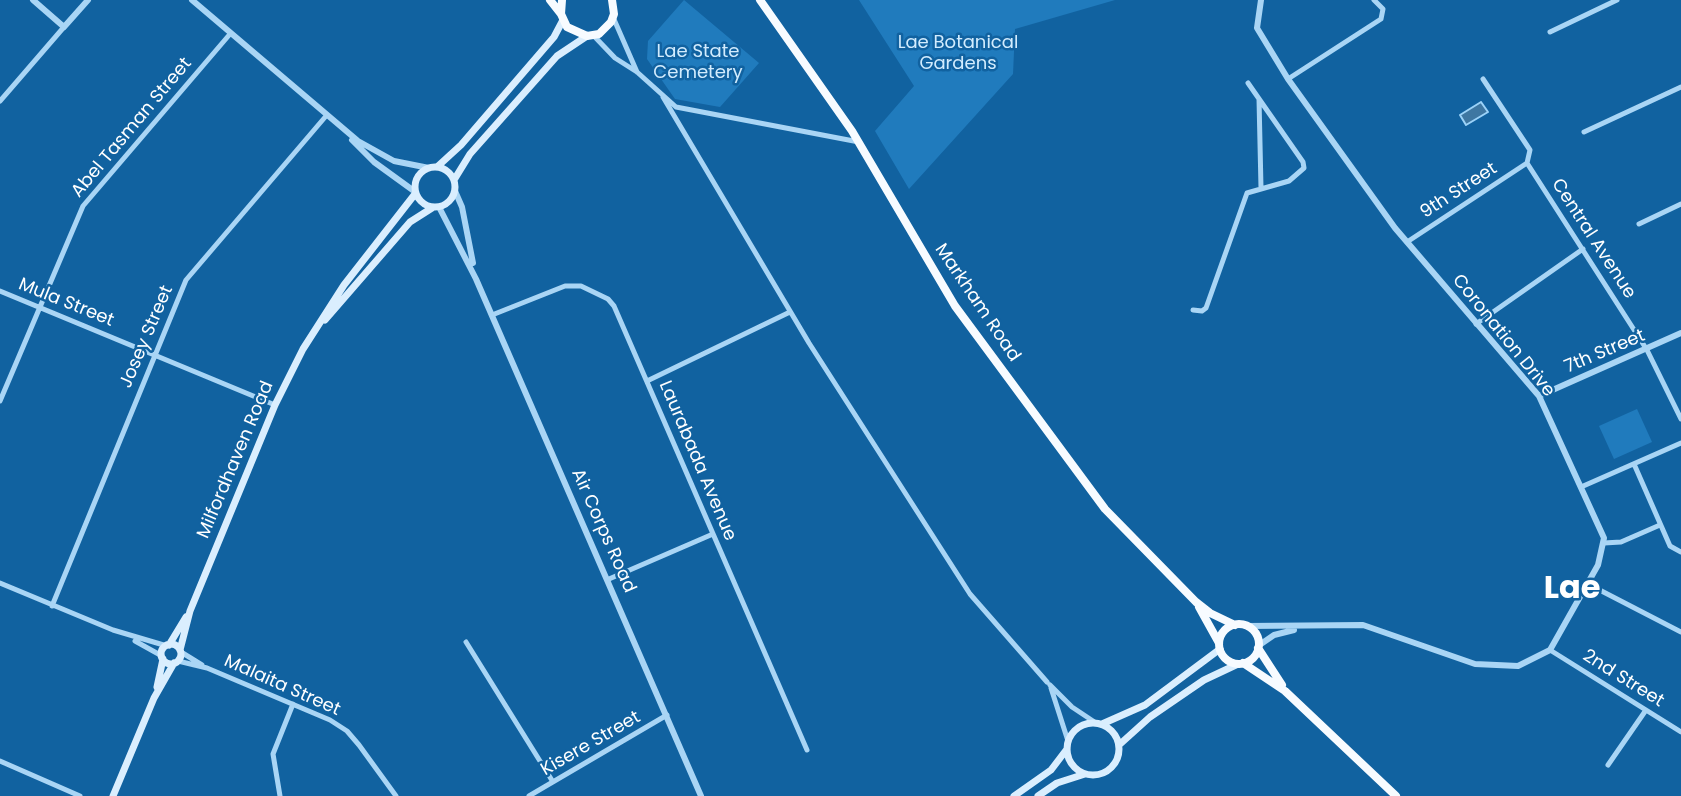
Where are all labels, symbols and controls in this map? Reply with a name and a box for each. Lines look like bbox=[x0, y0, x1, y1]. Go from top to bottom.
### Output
park label: Lae Botanical Gardens bbox=[898, 32, 1018, 74]
park label: Lae State Cemetery bbox=[653, 41, 743, 84]
street label: Abel Tasman Street bbox=[67, 54, 197, 202]
street label: 9th Street bbox=[1417, 158, 1501, 224]
street label: Central Avenue bbox=[1546, 175, 1640, 303]
street label: Markham Road bbox=[930, 240, 1024, 366]
street label: Coronation Drive bbox=[1447, 270, 1559, 402]
street label: Mula Street bbox=[15, 274, 117, 332]
street label: Josey Street bbox=[116, 282, 178, 392]
street label: 7th Street bbox=[1561, 325, 1649, 379]
street label: Milfordhaven Road bbox=[193, 378, 279, 542]
street label: Laurabada Avenue bbox=[654, 378, 740, 544]
street label: Air Corps Road bbox=[566, 466, 640, 596]
district label: Lae bbox=[1544, 571, 1600, 609]
street label: 2nd Street bbox=[1578, 646, 1668, 712]
street label: Malaita Street bbox=[221, 651, 343, 721]
street label: Kisere Street bbox=[537, 707, 645, 781]

